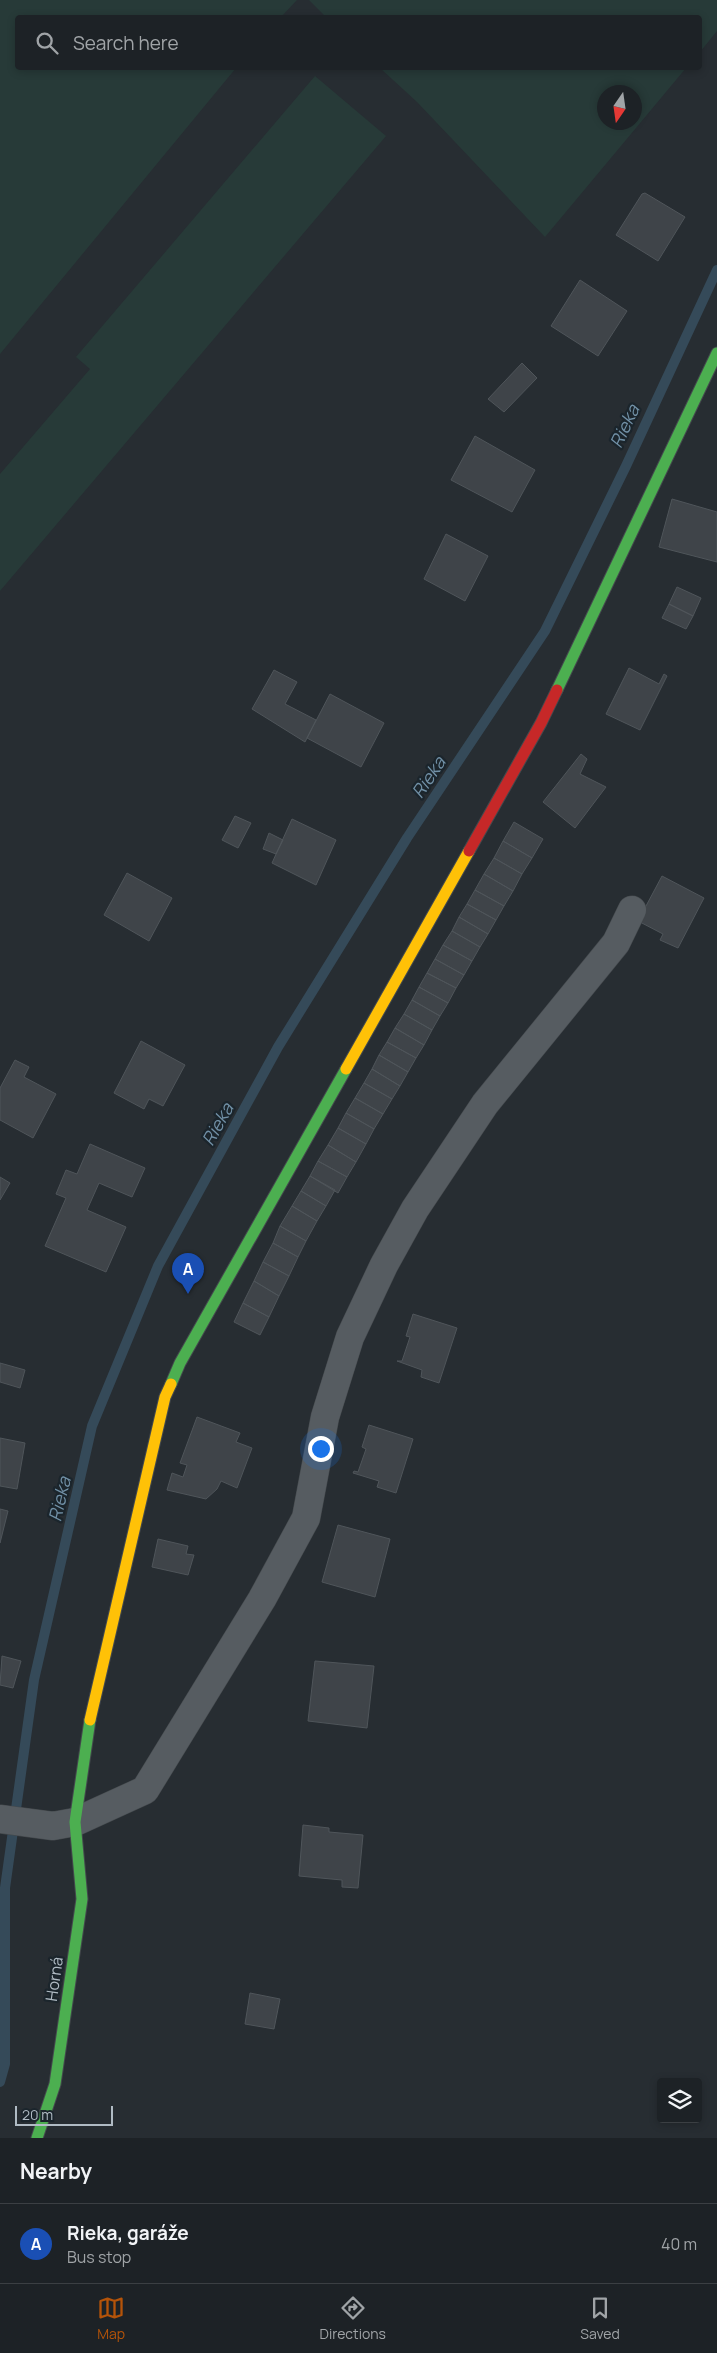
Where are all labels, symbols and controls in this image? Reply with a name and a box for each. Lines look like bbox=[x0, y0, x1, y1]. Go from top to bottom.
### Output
search box bbox=[15, 15, 702, 70]
icon: search bbox=[33, 29, 61, 57]
text: Search here bbox=[73, 30, 179, 56]
north arrow bbox=[597, 85, 642, 130]
water label: Rieka bbox=[604, 400, 645, 451]
water label: Rieka bbox=[405, 751, 451, 802]
water label: Rieka bbox=[196, 1098, 239, 1150]
pin: A bbox=[172, 1253, 204, 1294]
your location bbox=[308, 1436, 334, 1462]
water label: Rieka bbox=[42, 1473, 76, 1524]
street label: Horná bbox=[40, 1955, 68, 2003]
map controls bbox=[657, 2078, 702, 2123]
button: layers bbox=[657, 2078, 702, 2123]
scale bar bbox=[15, 2103, 112, 2126]
text: 20 m bbox=[22, 2105, 53, 2124]
text: Nearby bbox=[20, 2157, 92, 2185]
text: Rieka, garáže bbox=[67, 2220, 189, 2246]
text: A bbox=[31, 2233, 41, 2255]
text: 40 m bbox=[661, 2233, 697, 2255]
text: Bus stop bbox=[67, 2246, 131, 2268]
tab: Map bbox=[97, 2294, 125, 2343]
tab: Directions bbox=[320, 2294, 386, 2343]
tab: Saved bbox=[580, 2294, 620, 2343]

